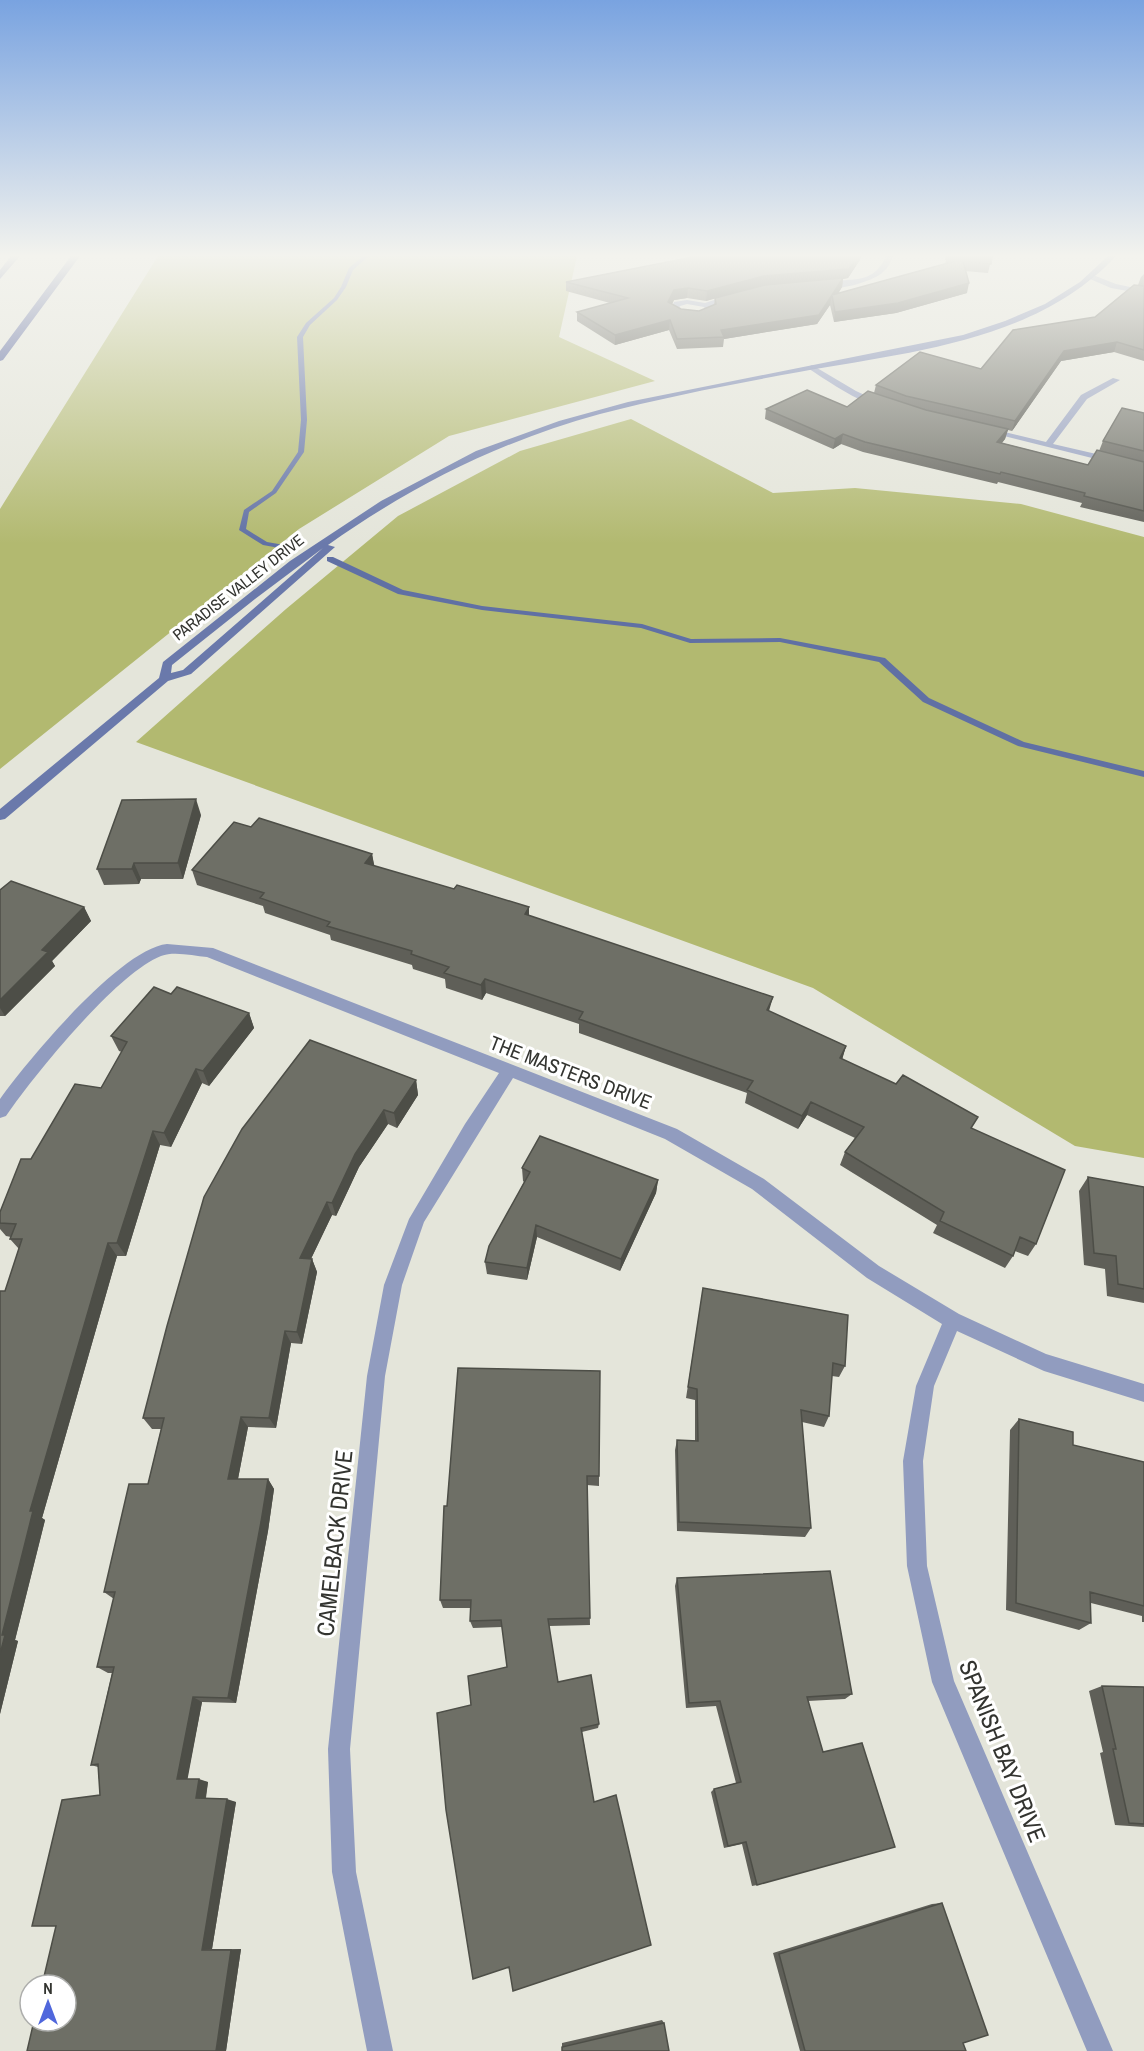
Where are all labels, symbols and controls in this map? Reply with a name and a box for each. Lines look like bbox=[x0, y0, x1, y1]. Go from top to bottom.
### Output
street label: PARADISE VALLEY DRIVE bbox=[168, 529, 308, 645]
street label: THE MASTERS DRIVE bbox=[486, 1029, 656, 1115]
street label: CAMELBACK DRIVE bbox=[308, 1448, 360, 1638]
street label: SPANISH BAY DRIVE bbox=[952, 1655, 1054, 1847]
north arrow bbox=[18, 1973, 78, 2033]
text: N bbox=[43, 1977, 53, 1999]

